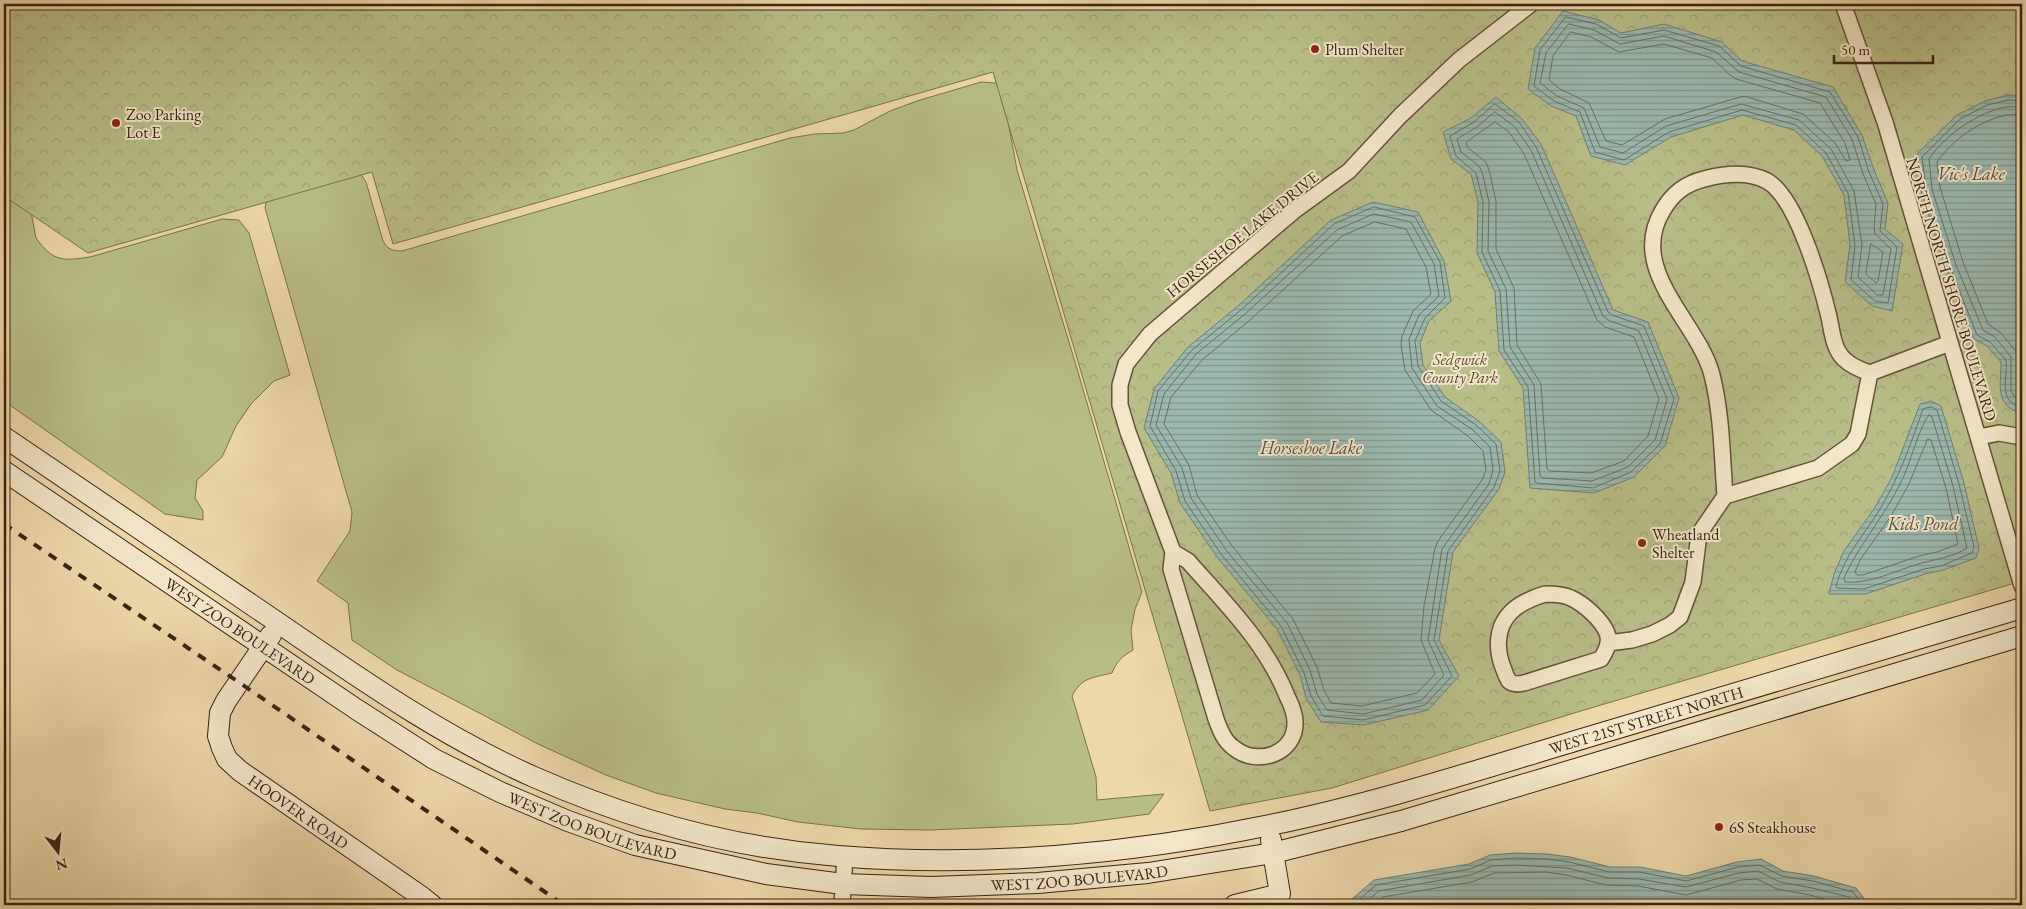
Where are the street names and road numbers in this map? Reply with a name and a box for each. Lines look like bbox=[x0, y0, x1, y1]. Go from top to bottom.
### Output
street label: NORTH NORTH SHORE BOULEVARD bbox=[1901, 155, 2002, 423]
street label: HORSESHOE LAKE DRIVE bbox=[1162, 166, 1323, 302]
street label: WEST ZOO BOULEVARD bbox=[160, 573, 319, 689]
street label: WEST 21ST STREET NORTH bbox=[1546, 681, 1746, 759]
street label: HOOVER ROAD bbox=[244, 770, 353, 854]
street label: WEST ZOO BOULEVARD bbox=[505, 787, 678, 865]
street label: WEST ZOO BOULEVARD bbox=[991, 860, 1169, 896]

